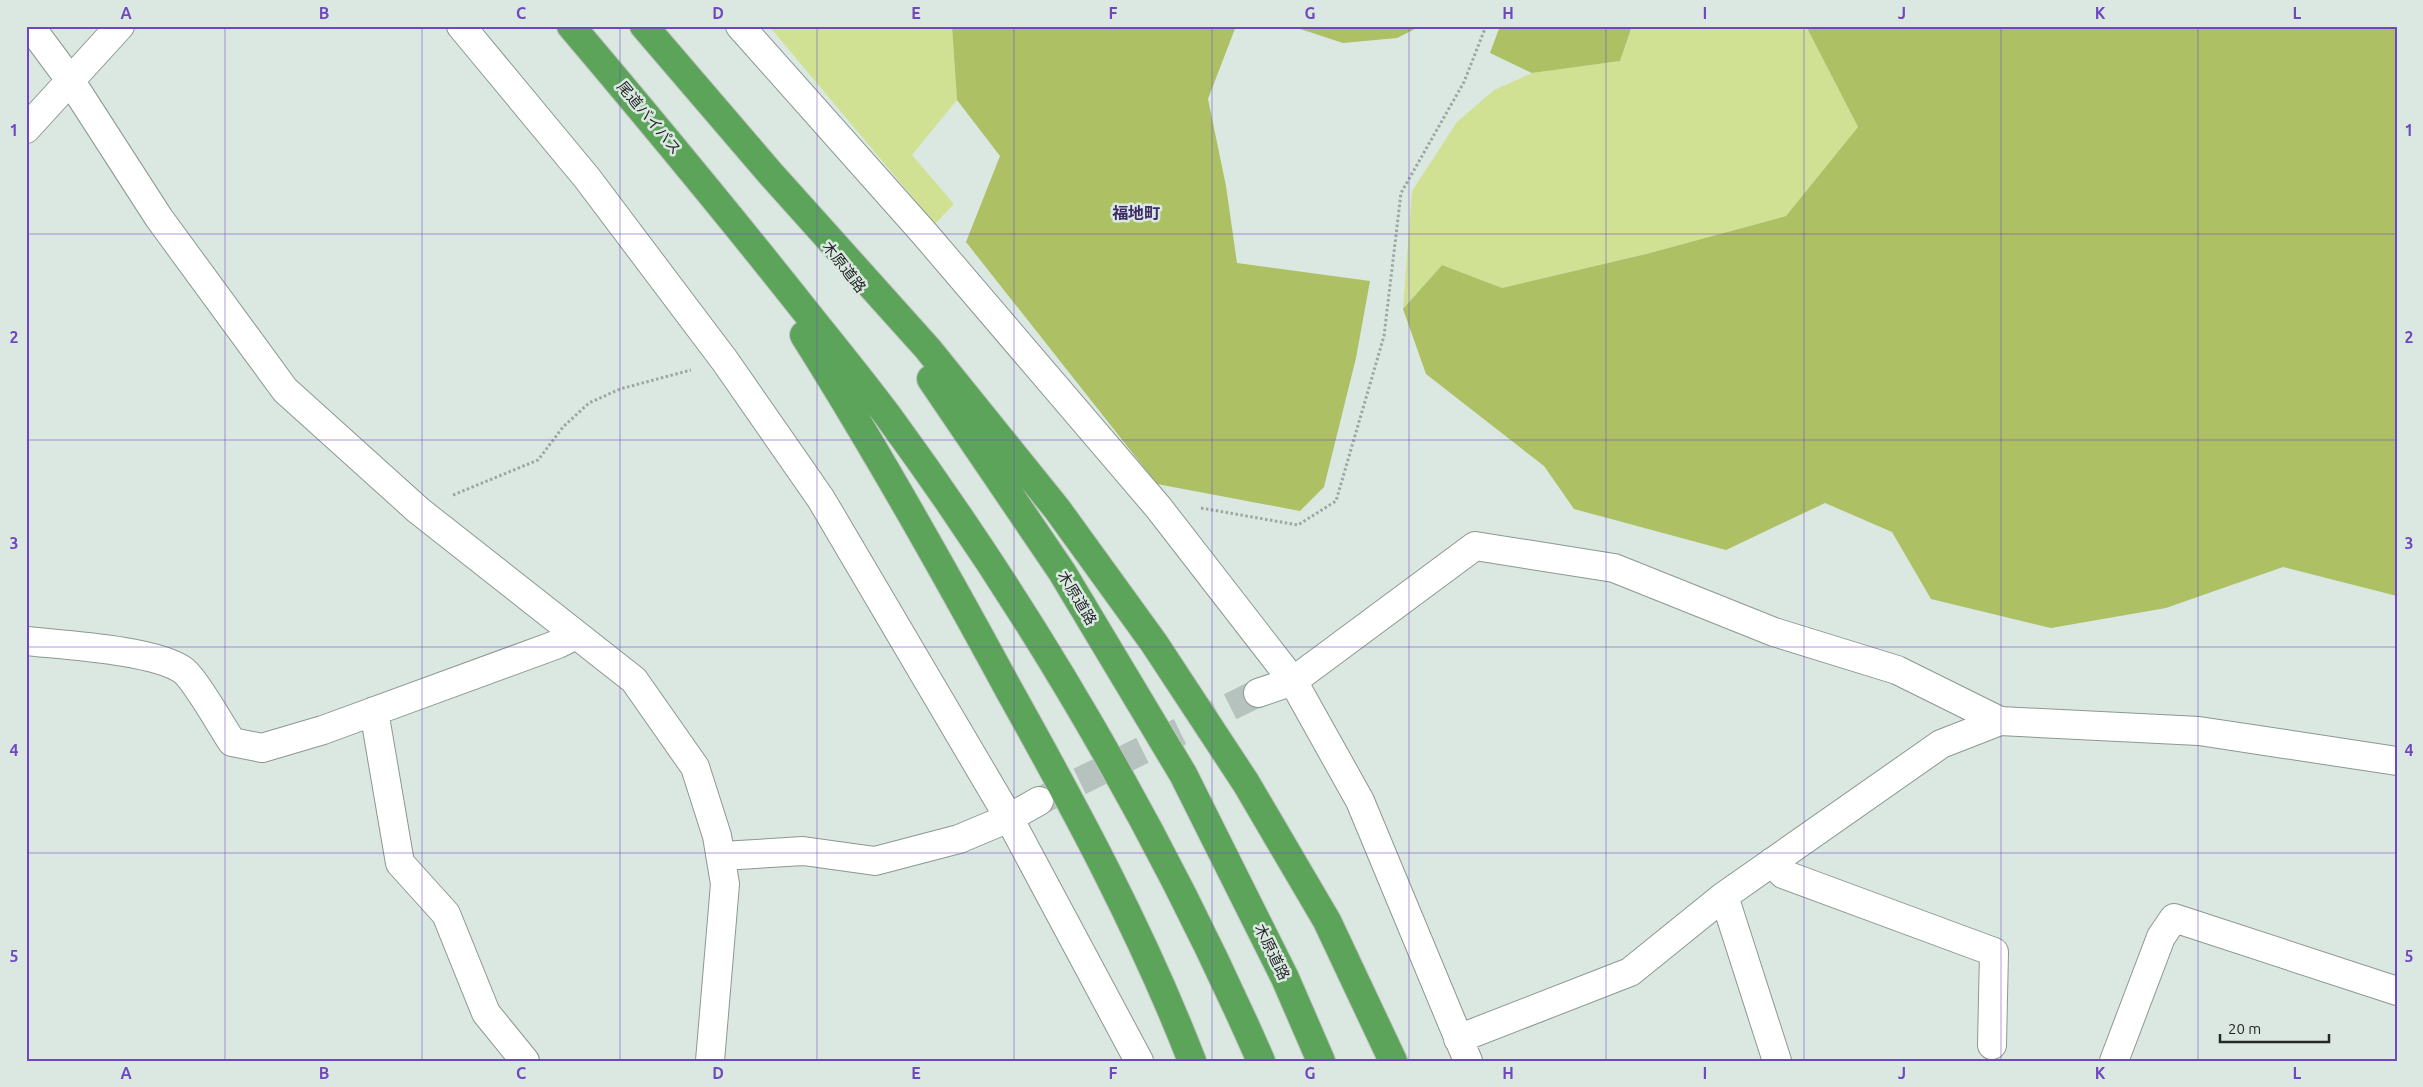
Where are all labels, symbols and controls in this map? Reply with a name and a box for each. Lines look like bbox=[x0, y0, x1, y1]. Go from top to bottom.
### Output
text: A bbox=[120, 4, 132, 22]
text: B bbox=[319, 4, 329, 22]
text: C bbox=[516, 4, 526, 22]
text: D bbox=[712, 4, 724, 22]
text: E bbox=[911, 4, 921, 22]
text: F bbox=[1109, 4, 1118, 22]
text: G bbox=[1304, 4, 1316, 22]
text: H bbox=[1502, 4, 1514, 22]
text: I bbox=[1703, 4, 1707, 22]
text: J bbox=[1898, 4, 1906, 22]
text: K bbox=[2095, 4, 2106, 22]
text: L bbox=[2293, 4, 2302, 22]
street label: 尾道バイパス bbox=[614, 78, 685, 158]
text: 1 bbox=[9, 121, 19, 139]
text: 1 bbox=[2404, 121, 2414, 139]
district label: 福地町 bbox=[1112, 204, 1160, 222]
street label: 木原道路 bbox=[819, 238, 870, 296]
text: 2 bbox=[9, 328, 19, 346]
text: 2 bbox=[2404, 328, 2414, 346]
text: 3 bbox=[9, 534, 19, 552]
text: 3 bbox=[2404, 534, 2414, 552]
street label: 木原道路 bbox=[1055, 568, 1100, 628]
text: 4 bbox=[9, 741, 19, 759]
text: 4 bbox=[2404, 741, 2414, 759]
street label: 木原道路 bbox=[1252, 921, 1293, 982]
text: 5 bbox=[9, 947, 19, 965]
text: 5 bbox=[2404, 947, 2414, 965]
scale bar bbox=[2220, 1012, 2329, 1044]
text: 20 m bbox=[2228, 1020, 2261, 1037]
text: A bbox=[120, 1064, 132, 1082]
text: B bbox=[319, 1064, 329, 1082]
text: C bbox=[516, 1064, 526, 1082]
text: D bbox=[712, 1064, 724, 1082]
text: E bbox=[911, 1064, 921, 1082]
text: F bbox=[1109, 1064, 1118, 1082]
text: G bbox=[1304, 1064, 1316, 1082]
text: H bbox=[1502, 1064, 1514, 1082]
text: I bbox=[1703, 1064, 1707, 1082]
text: J bbox=[1898, 1064, 1906, 1082]
text: K bbox=[2095, 1064, 2106, 1082]
text: L bbox=[2293, 1064, 2302, 1082]

